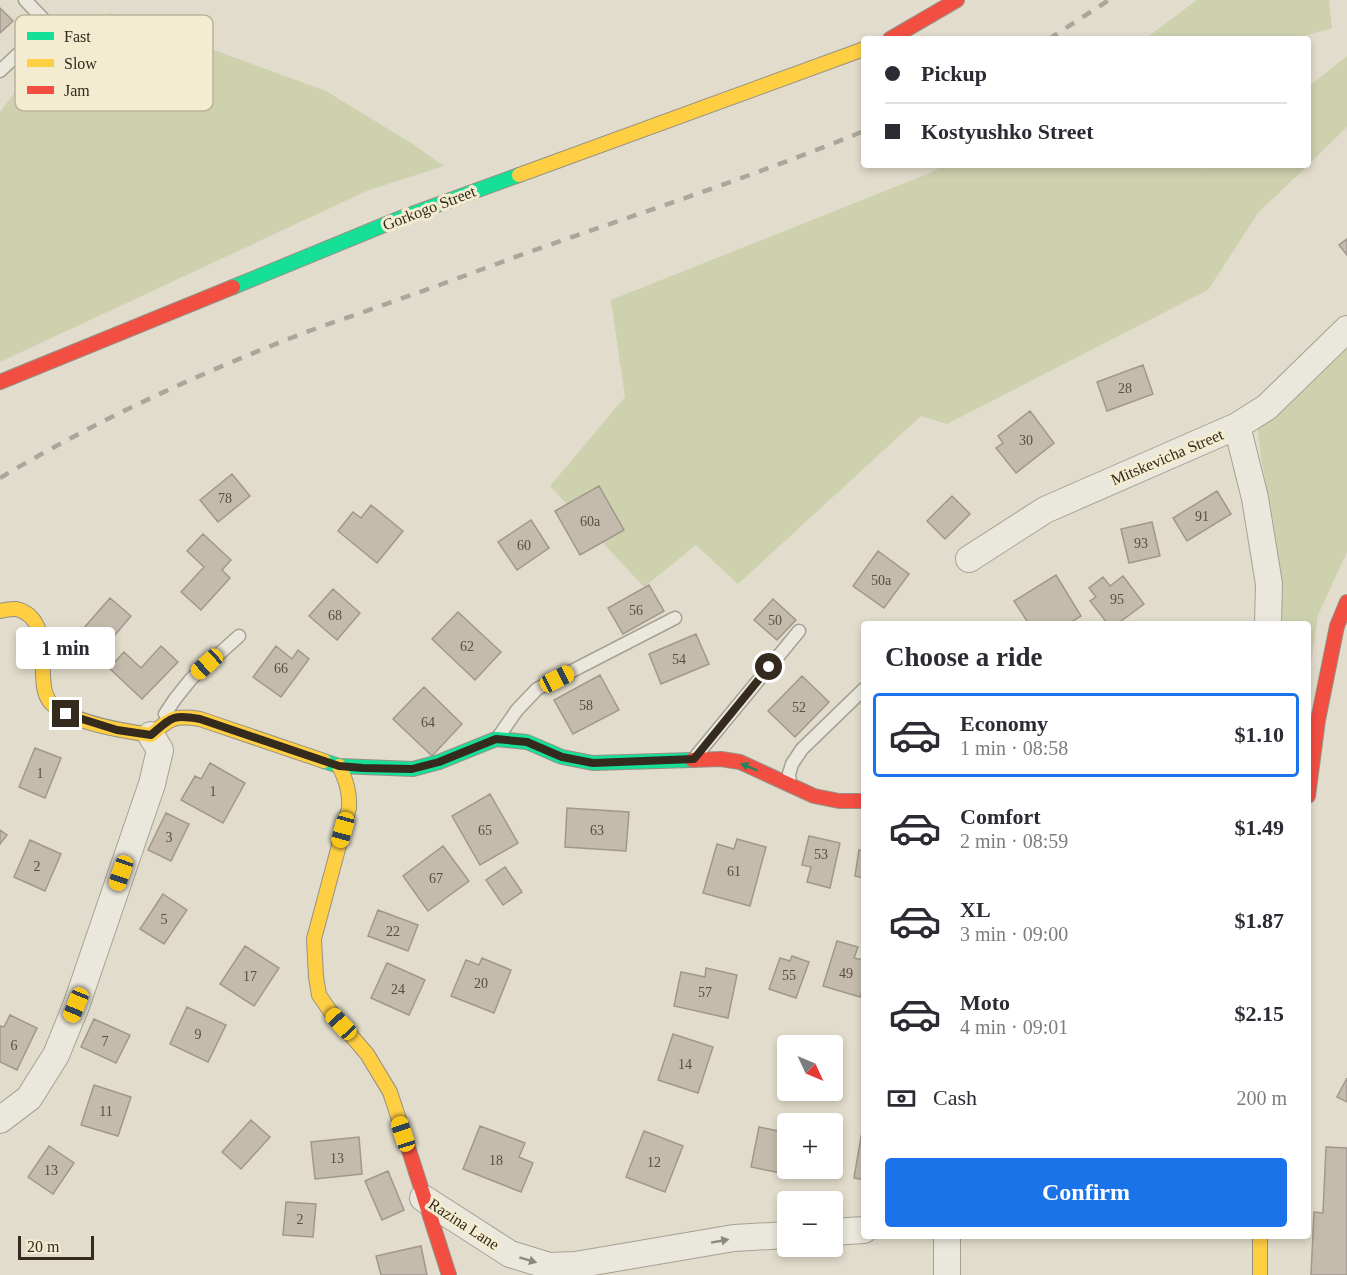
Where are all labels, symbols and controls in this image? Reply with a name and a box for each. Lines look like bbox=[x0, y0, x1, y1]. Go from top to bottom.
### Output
legend bbox=[15, 15, 213, 111]
text: Fast bbox=[64, 28, 91, 45]
text: Slow bbox=[64, 55, 97, 72]
text: Pickup bbox=[921, 61, 987, 86]
text: Jam bbox=[64, 82, 90, 99]
text: Kostyushko Street bbox=[921, 119, 1094, 144]
street label: Gorkogo Street bbox=[380, 182, 479, 234]
house number: 28 bbox=[1118, 381, 1132, 396]
street label: Mitskevicha Street bbox=[1108, 425, 1226, 488]
house number: 30 bbox=[1019, 433, 1033, 448]
house number: 78 bbox=[218, 491, 232, 506]
house number: 91 bbox=[1195, 509, 1209, 524]
house number: 60а bbox=[580, 514, 601, 529]
house number: 93 bbox=[1134, 536, 1148, 551]
house number: 60 bbox=[517, 538, 531, 553]
house number: 50а bbox=[871, 573, 892, 588]
house number: 95 bbox=[1110, 592, 1124, 607]
house number: 56 bbox=[629, 603, 643, 618]
house number: 68 bbox=[328, 608, 342, 623]
house number: 50 bbox=[768, 613, 782, 628]
callout: 1 min bbox=[16, 627, 116, 669]
text: 1 min bbox=[41, 637, 90, 659]
house number: 62 bbox=[460, 639, 474, 654]
text: Choose a ride bbox=[885, 642, 1043, 672]
car bbox=[188, 645, 226, 683]
house number: 54 bbox=[672, 652, 686, 667]
route start bbox=[755, 653, 782, 680]
house number: 66 bbox=[274, 661, 288, 676]
car bbox=[537, 663, 577, 695]
house number: 58 bbox=[579, 698, 593, 713]
route end bbox=[52, 700, 79, 727]
house number: 52 bbox=[792, 700, 806, 715]
icon: car bbox=[888, 708, 942, 762]
text: Economy bbox=[960, 711, 1048, 736]
house number: 64 bbox=[421, 715, 435, 730]
text: $1.10 bbox=[1235, 722, 1284, 747]
text: 1 min · 08:58 bbox=[960, 737, 1068, 759]
one-way arrow bbox=[741, 762, 758, 771]
house number: 1 bbox=[37, 766, 44, 781]
house number: 1 bbox=[210, 784, 217, 799]
icon: car bbox=[888, 801, 942, 855]
text: Comfort bbox=[960, 804, 1041, 829]
car bbox=[330, 810, 356, 850]
text: $1.49 bbox=[1235, 815, 1284, 840]
house number: 65 bbox=[478, 823, 492, 838]
house number: 63 bbox=[590, 823, 604, 838]
house number: 3 bbox=[166, 830, 173, 845]
text: 2 min · 08:59 bbox=[960, 830, 1068, 852]
house number: 53 bbox=[814, 847, 828, 862]
car bbox=[107, 853, 135, 893]
house number: 2 bbox=[34, 859, 41, 874]
house number: 61 bbox=[727, 864, 741, 879]
house number: 67 bbox=[429, 871, 443, 886]
icon: car bbox=[888, 894, 942, 948]
text: XL bbox=[960, 897, 991, 922]
text: $1.87 bbox=[1235, 908, 1284, 933]
house number: 5 bbox=[161, 912, 168, 927]
text: 3 min · 09:00 bbox=[960, 923, 1068, 945]
house number: 22 bbox=[386, 924, 400, 939]
house number: 49 bbox=[839, 966, 853, 981]
house number: 55 bbox=[782, 968, 796, 983]
house number: 17 bbox=[243, 969, 257, 984]
house number: 20 bbox=[474, 976, 488, 991]
house number: 24 bbox=[391, 982, 405, 997]
car bbox=[61, 985, 91, 1025]
house number: 57 bbox=[698, 985, 712, 1000]
icon: car bbox=[888, 987, 942, 1041]
text: Moto bbox=[960, 990, 1010, 1015]
text: $2.15 bbox=[1235, 1001, 1284, 1026]
car bbox=[322, 1005, 360, 1043]
text: 4 min · 09:01 bbox=[960, 1016, 1068, 1038]
house number: 9 bbox=[195, 1027, 202, 1042]
house number: 7 bbox=[102, 1034, 109, 1049]
north arrow bbox=[777, 1035, 843, 1101]
map controls bbox=[777, 1035, 843, 1257]
house number: 6 bbox=[11, 1038, 18, 1053]
house number: 14 bbox=[678, 1057, 692, 1072]
icon: cash bbox=[885, 1082, 918, 1115]
text: Cash bbox=[933, 1085, 977, 1110]
text: 200 m bbox=[1236, 1087, 1287, 1109]
house number: 11 bbox=[99, 1104, 113, 1119]
button: + bbox=[777, 1113, 843, 1179]
car bbox=[389, 1114, 417, 1154]
house number: 13 bbox=[330, 1151, 344, 1166]
house number: 18 bbox=[489, 1153, 503, 1168]
house number: 12 bbox=[647, 1155, 661, 1170]
button: Confirm bbox=[885, 1158, 1287, 1227]
house number: 13 bbox=[44, 1163, 58, 1178]
button: − bbox=[777, 1191, 843, 1257]
street label: Razina Lane bbox=[426, 1195, 502, 1253]
house number: 2 bbox=[297, 1212, 304, 1227]
scale bar bbox=[18, 1233, 94, 1260]
one-way arrow bbox=[710, 1236, 729, 1245]
text: 20 m bbox=[27, 1238, 59, 1255]
one-way arrow bbox=[519, 1255, 537, 1265]

